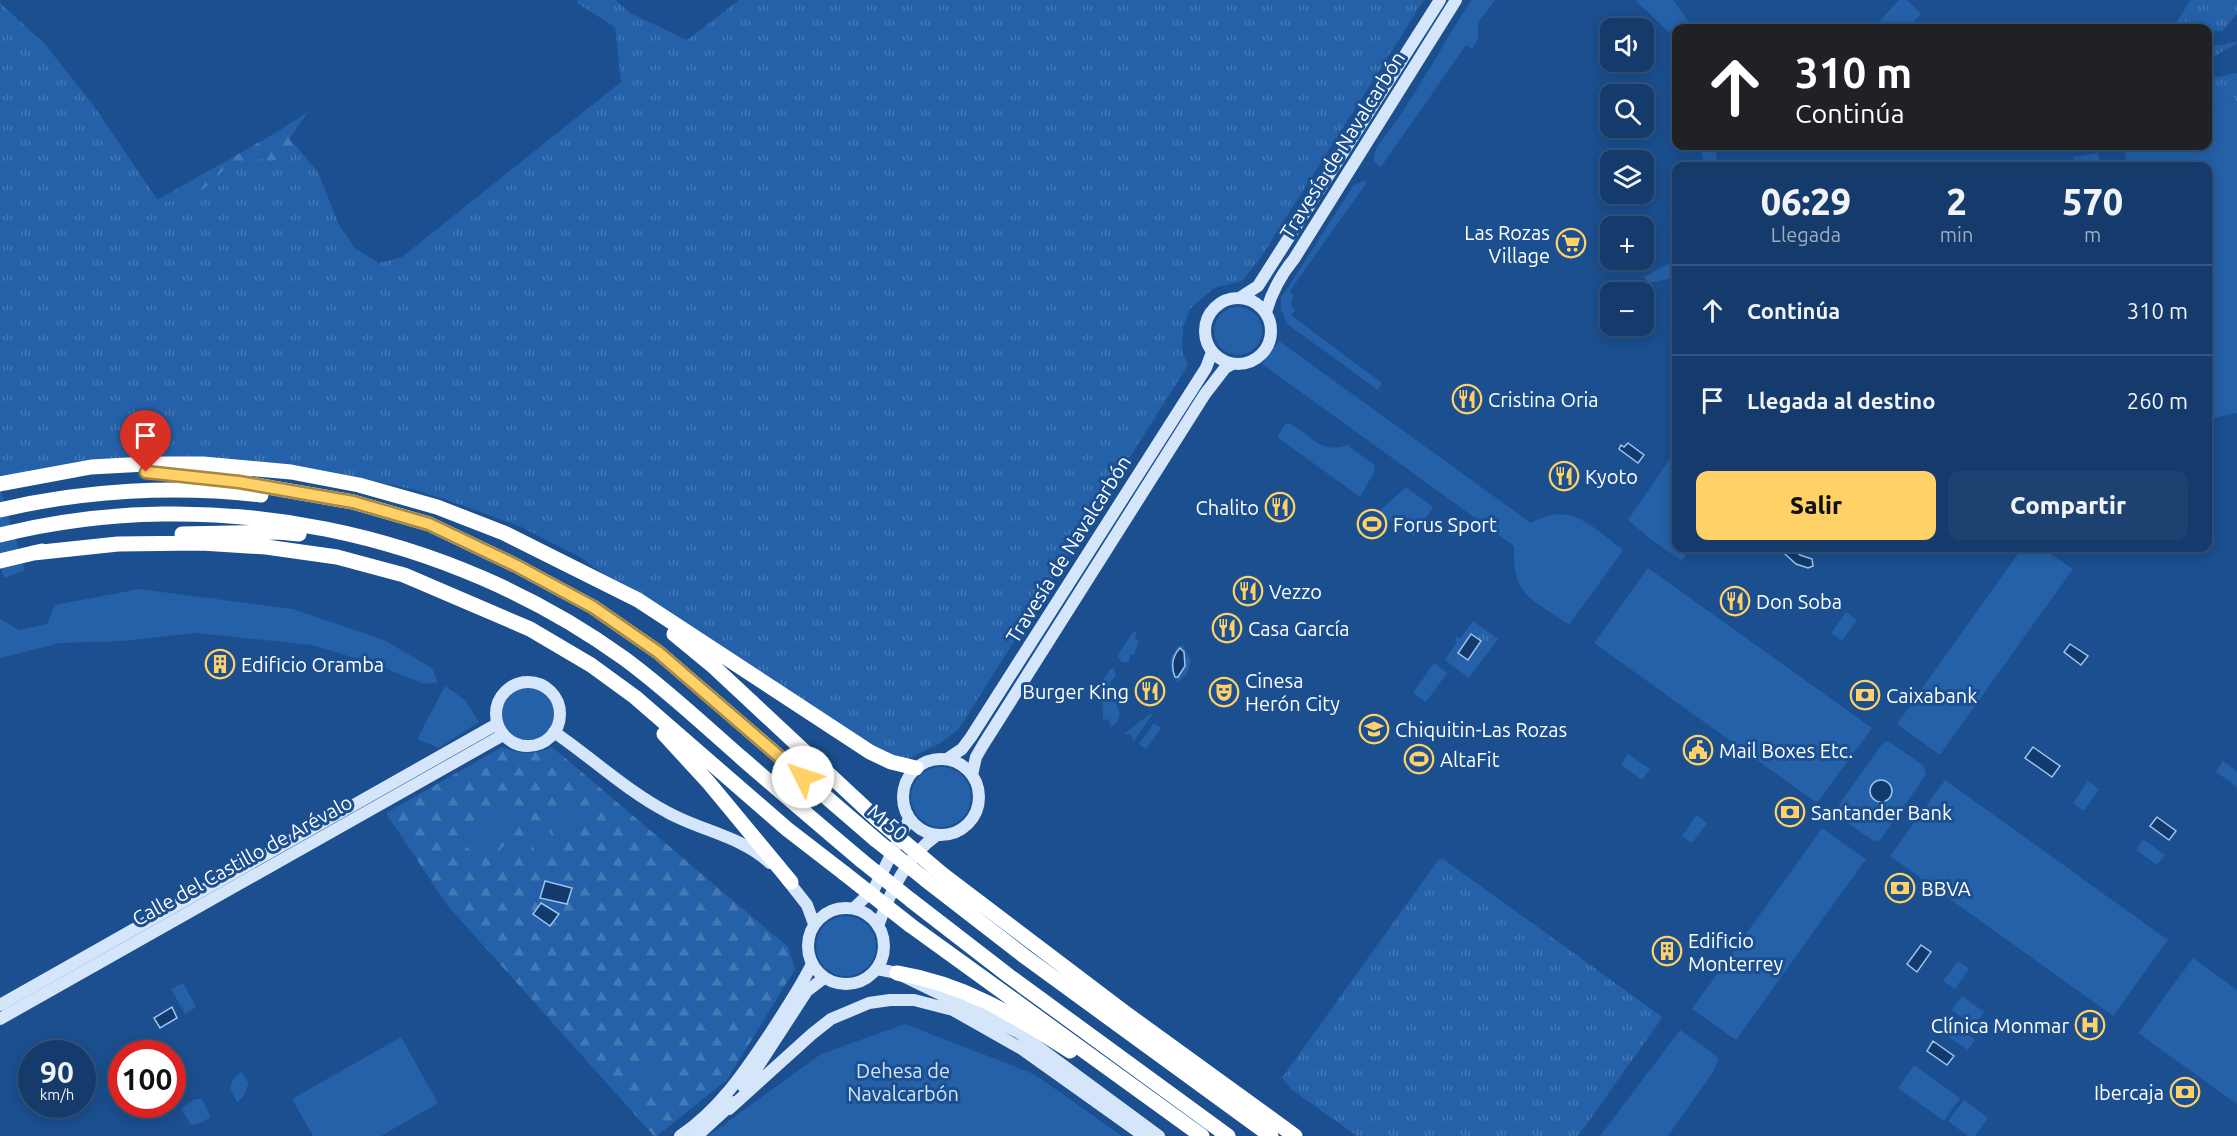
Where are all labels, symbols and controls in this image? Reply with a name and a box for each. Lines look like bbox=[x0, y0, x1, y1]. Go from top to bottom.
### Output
map controls bbox=[1600, 18, 1654, 336]
button: sound bbox=[1600, 18, 1654, 72]
street label: Travesía de Navalcarbón bbox=[1275, 47, 1409, 243]
icon: ahead bbox=[1696, 48, 1774, 126]
text: 310 m bbox=[1795, 49, 1912, 96]
button: search bbox=[1600, 84, 1654, 138]
text: Continúa bbox=[1795, 98, 1905, 128]
button: layers bbox=[1600, 150, 1654, 204]
text: 06:29 bbox=[1761, 181, 1851, 222]
text: 2 bbox=[1946, 181, 1967, 222]
text: 570 bbox=[2062, 181, 2123, 222]
button: + bbox=[1600, 216, 1654, 270]
place label: Las Rozas Village bbox=[1464, 221, 1550, 267]
text: Llegada bbox=[1771, 223, 1841, 246]
text: min bbox=[1940, 223, 1973, 246]
text: m bbox=[2084, 223, 2101, 246]
supermarket icon: Las Rozas Village bbox=[1555, 227, 1587, 259]
button: − bbox=[1600, 282, 1654, 336]
icon: ahead bbox=[1696, 294, 1729, 327]
text: Continúa bbox=[1747, 298, 1840, 323]
text: 310 m bbox=[2127, 298, 2188, 323]
restaurant icon: Cristina Oria bbox=[1451, 383, 1483, 415]
icon: arrive bbox=[1696, 384, 1729, 417]
place label: Cristina Oria bbox=[1488, 388, 1599, 411]
text: Llegada al destino bbox=[1747, 388, 1935, 413]
text: 260 m bbox=[2127, 388, 2188, 413]
pin bbox=[120, 410, 171, 472]
icon: arrive bbox=[129, 419, 162, 452]
street label: Travesía de Navalcarbón bbox=[1001, 451, 1135, 647]
restaurant icon: Kyoto bbox=[1548, 460, 1580, 492]
place label: Kyoto bbox=[1585, 465, 1638, 488]
button: Salir bbox=[1696, 471, 1936, 540]
button: Compartir bbox=[1948, 471, 2188, 540]
restaurant icon: Chalito bbox=[1264, 491, 1296, 523]
place label: Chalito bbox=[1195, 496, 1259, 519]
sports icon: Forus Sport bbox=[1356, 508, 1388, 540]
place label: Forus Sport bbox=[1393, 513, 1497, 536]
restaurant icon: Vezzo bbox=[1232, 575, 1264, 607]
place label: Vezzo bbox=[1269, 580, 1322, 603]
restaurant icon: Don Soba bbox=[1719, 585, 1751, 617]
place label: Don Soba bbox=[1756, 590, 1842, 613]
restaurant icon: Casa García bbox=[1211, 612, 1243, 644]
place label: Casa García bbox=[1248, 617, 1350, 640]
building icon: Edificio Oramba bbox=[204, 648, 236, 680]
place label: Edificio Oramba bbox=[241, 653, 384, 676]
place label: Cinesa Herón City bbox=[1245, 669, 1340, 715]
restaurant icon: Burger King bbox=[1134, 675, 1166, 707]
theatre icon: Cinesa Herón City bbox=[1208, 676, 1240, 708]
bank icon: Caixabank bbox=[1849, 679, 1881, 711]
place label: Burger King bbox=[1022, 680, 1129, 703]
place label: Caixabank bbox=[1886, 684, 1977, 707]
school or university icon: Chiquitin-Las Rozas bbox=[1358, 713, 1390, 745]
place label: Chiquitin-Las Rozas bbox=[1395, 718, 1567, 741]
public building icon: Mail Boxes Etc. bbox=[1682, 734, 1714, 766]
place label: Mail Boxes Etc. bbox=[1719, 739, 1853, 762]
sports icon: AltaFit bbox=[1403, 743, 1435, 775]
position arrow bbox=[771, 745, 835, 809]
place label: AltaFit bbox=[1440, 748, 1500, 771]
street label: Calle del Castillo de Arévalo bbox=[128, 790, 356, 930]
bank icon: Santander Bank bbox=[1774, 796, 1806, 828]
street label: M 50 bbox=[864, 799, 912, 845]
place label: Santander Bank bbox=[1811, 801, 1952, 824]
bank icon: BBVA bbox=[1884, 872, 1916, 904]
place label: BBVA bbox=[1921, 877, 1971, 900]
place label: Edificio Monterrey bbox=[1688, 929, 1784, 975]
building icon: Edificio Monterrey bbox=[1651, 935, 1683, 967]
hospital icon: Clínica Monmar bbox=[2074, 1009, 2106, 1041]
place label: Clínica Monmar bbox=[1931, 1014, 2069, 1037]
speed limit sign: 100 bbox=[108, 1040, 186, 1118]
text: 90 bbox=[40, 1055, 74, 1089]
park label: Dehesa de Navalcarbón bbox=[847, 1059, 959, 1105]
bank icon: Ibercaja bbox=[2169, 1076, 2201, 1108]
place label: Ibercaja bbox=[2094, 1081, 2164, 1104]
text: km/h bbox=[40, 1086, 74, 1103]

